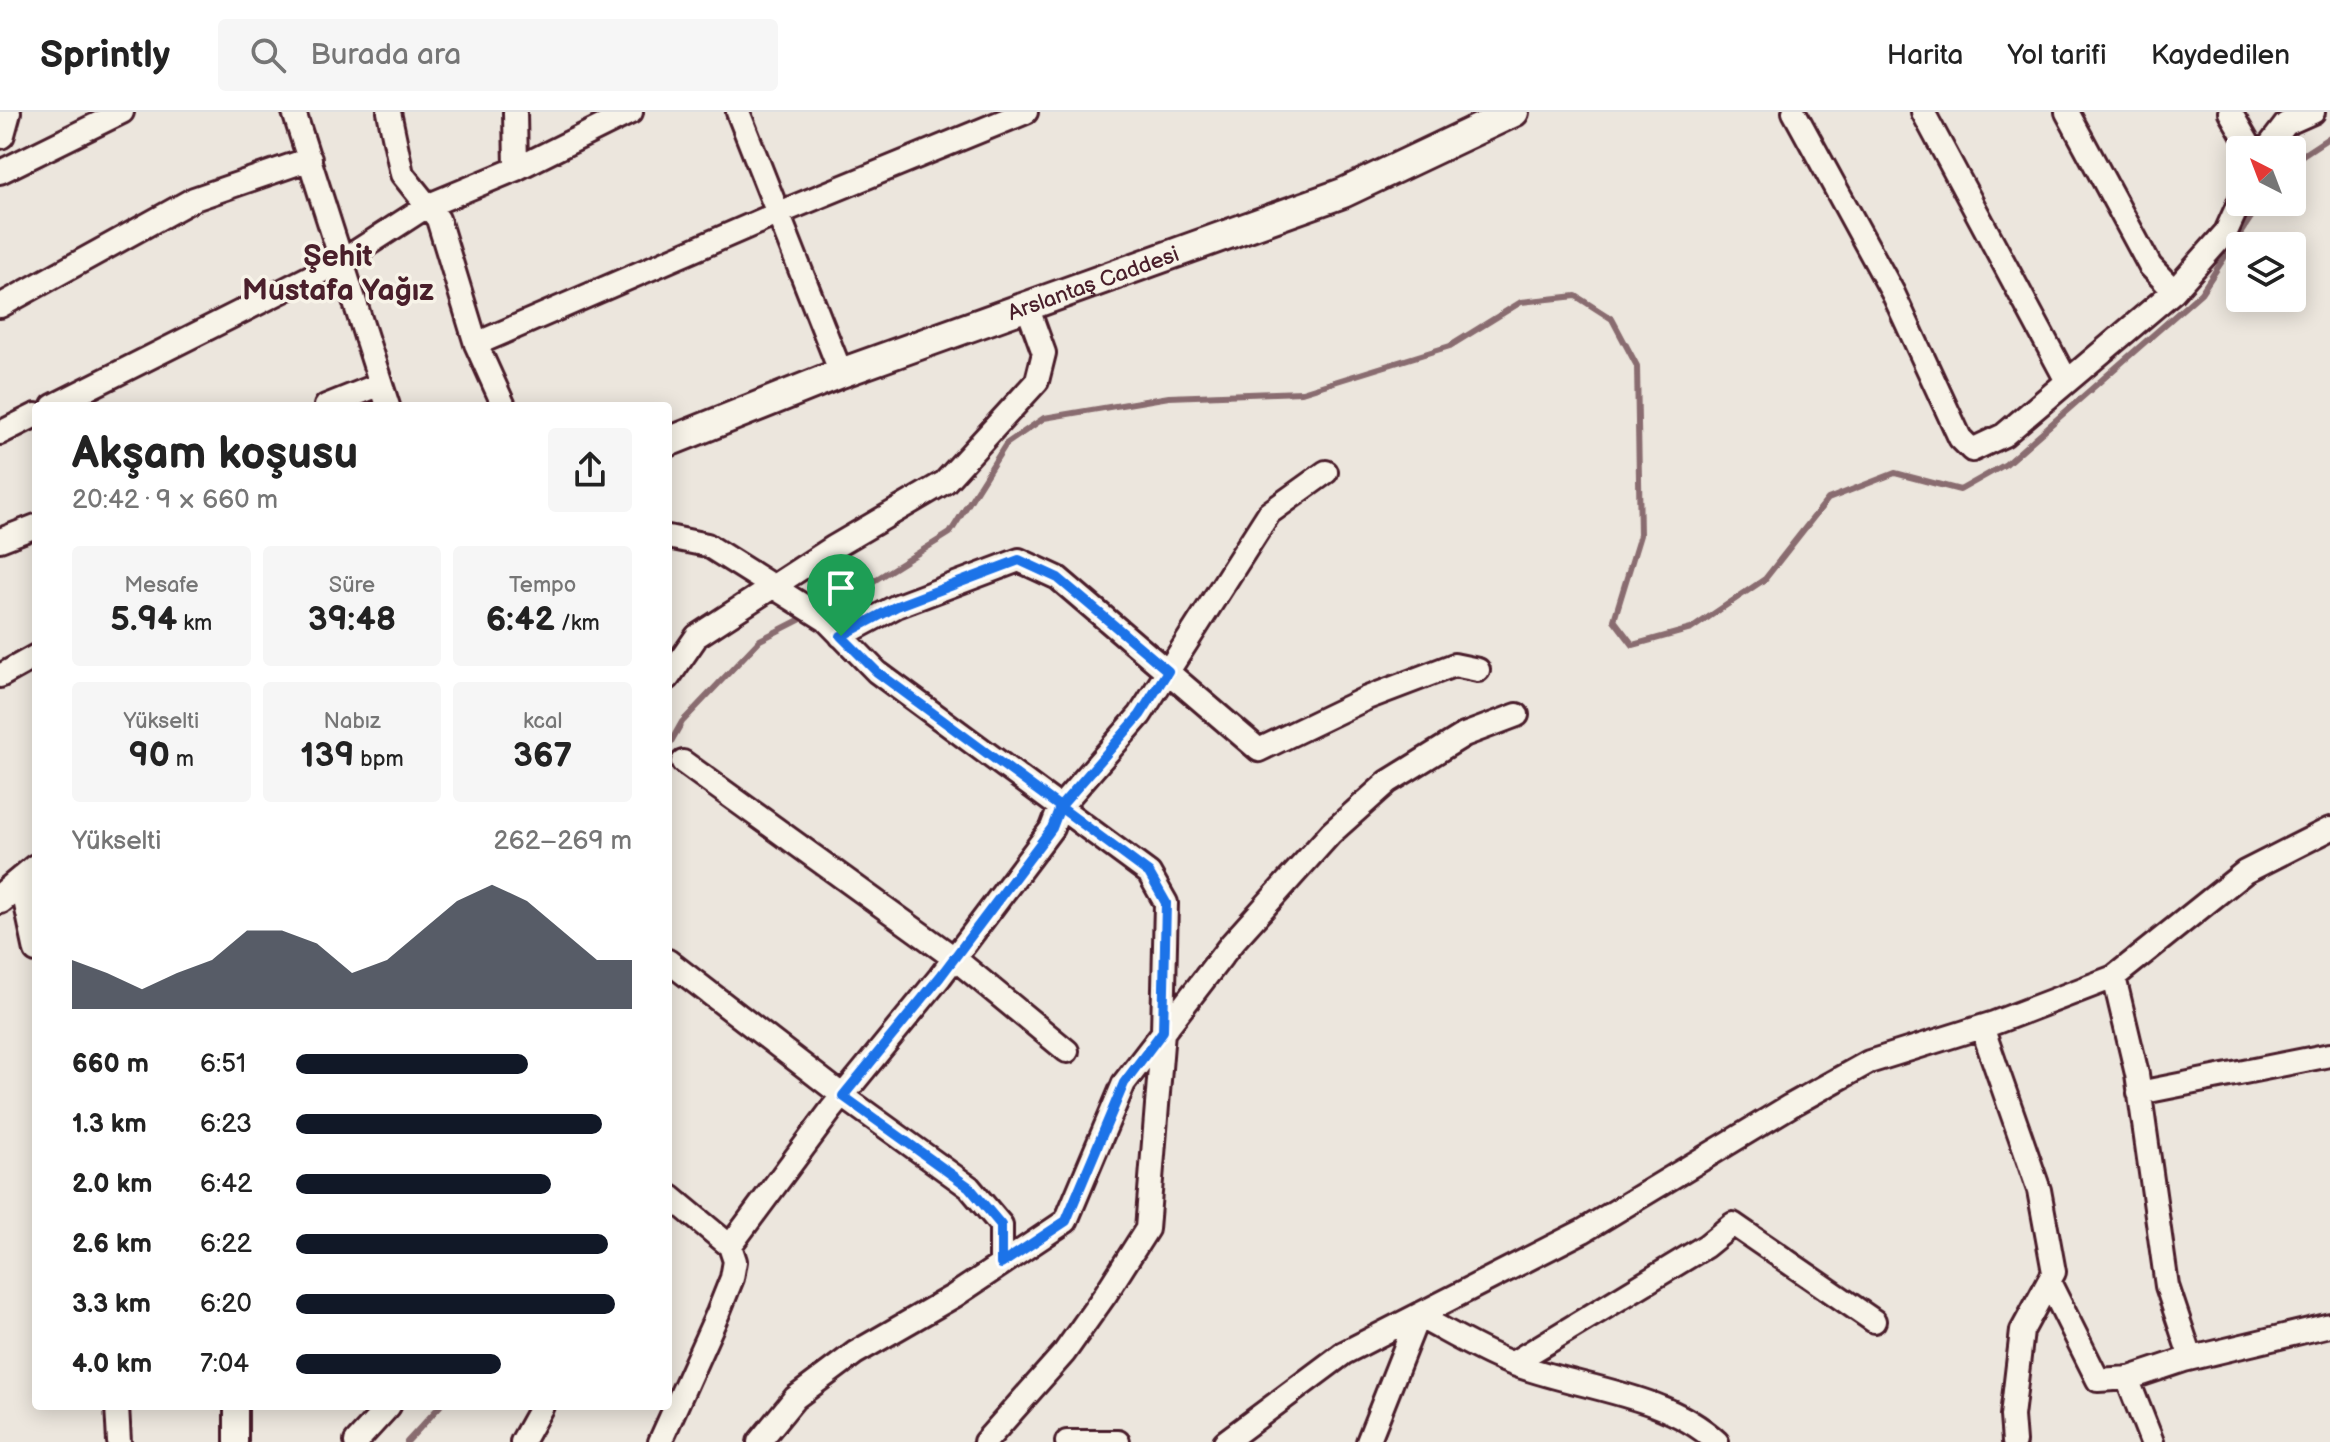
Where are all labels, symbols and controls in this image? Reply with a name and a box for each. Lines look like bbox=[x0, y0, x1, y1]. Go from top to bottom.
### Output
search box bbox=[218, 19, 778, 91]
text: Sprintly bbox=[40, 33, 170, 78]
icon: search bbox=[246, 33, 290, 77]
text: Burada ara bbox=[310, 37, 461, 73]
text: Harita bbox=[1887, 39, 1963, 72]
text: Yol tarifi bbox=[2007, 39, 2107, 72]
text: Kaydedilen bbox=[2151, 39, 2290, 72]
north arrow bbox=[2226, 136, 2306, 216]
map controls bbox=[2226, 136, 2306, 312]
button: layers bbox=[2226, 232, 2306, 312]
district label: Şehit Mustafa Yağız bbox=[242, 239, 434, 309]
street label: Arslantaş Caddesi bbox=[1004, 241, 1183, 327]
text: Akşam koşusu bbox=[72, 428, 358, 481]
button: share bbox=[548, 428, 632, 512]
text: 20:42 · 9 × 660 m bbox=[72, 485, 278, 516]
pin bbox=[807, 554, 875, 636]
icon: arrive bbox=[819, 566, 863, 610]
text: Mesafe bbox=[124, 572, 199, 599]
text: Süre bbox=[329, 572, 375, 599]
text: Tempo bbox=[509, 572, 576, 599]
text: 5.94 bbox=[110, 599, 177, 640]
text: 39:48 bbox=[308, 599, 396, 640]
text: 6:42 bbox=[486, 599, 555, 640]
text: km bbox=[177, 610, 212, 637]
text: /km bbox=[555, 610, 600, 637]
text: Yükselti bbox=[123, 708, 199, 735]
text: Nabız bbox=[323, 708, 381, 735]
text: kcal bbox=[523, 708, 562, 735]
text: 90 bbox=[129, 735, 170, 776]
text: 139 bbox=[300, 735, 354, 776]
text: 367 bbox=[513, 735, 572, 776]
text: m bbox=[170, 746, 194, 773]
text: bpm bbox=[354, 746, 404, 773]
text: Yükselti bbox=[72, 826, 162, 857]
text: 262–269 m bbox=[494, 826, 632, 857]
text: 660 m bbox=[72, 1049, 149, 1080]
text: 6:51 bbox=[200, 1049, 246, 1080]
text: 1.3 km bbox=[72, 1109, 147, 1140]
text: 6:23 bbox=[200, 1109, 252, 1140]
text: 2.0 km bbox=[72, 1169, 152, 1200]
text: 6:42 bbox=[200, 1169, 252, 1200]
text: 2.6 km bbox=[72, 1229, 152, 1260]
text: 6:22 bbox=[200, 1229, 252, 1260]
text: 3.3 km bbox=[72, 1289, 151, 1320]
text: 6:20 bbox=[200, 1289, 252, 1320]
text: 4.0 km bbox=[72, 1349, 152, 1380]
text: 7:04 bbox=[200, 1349, 249, 1380]

